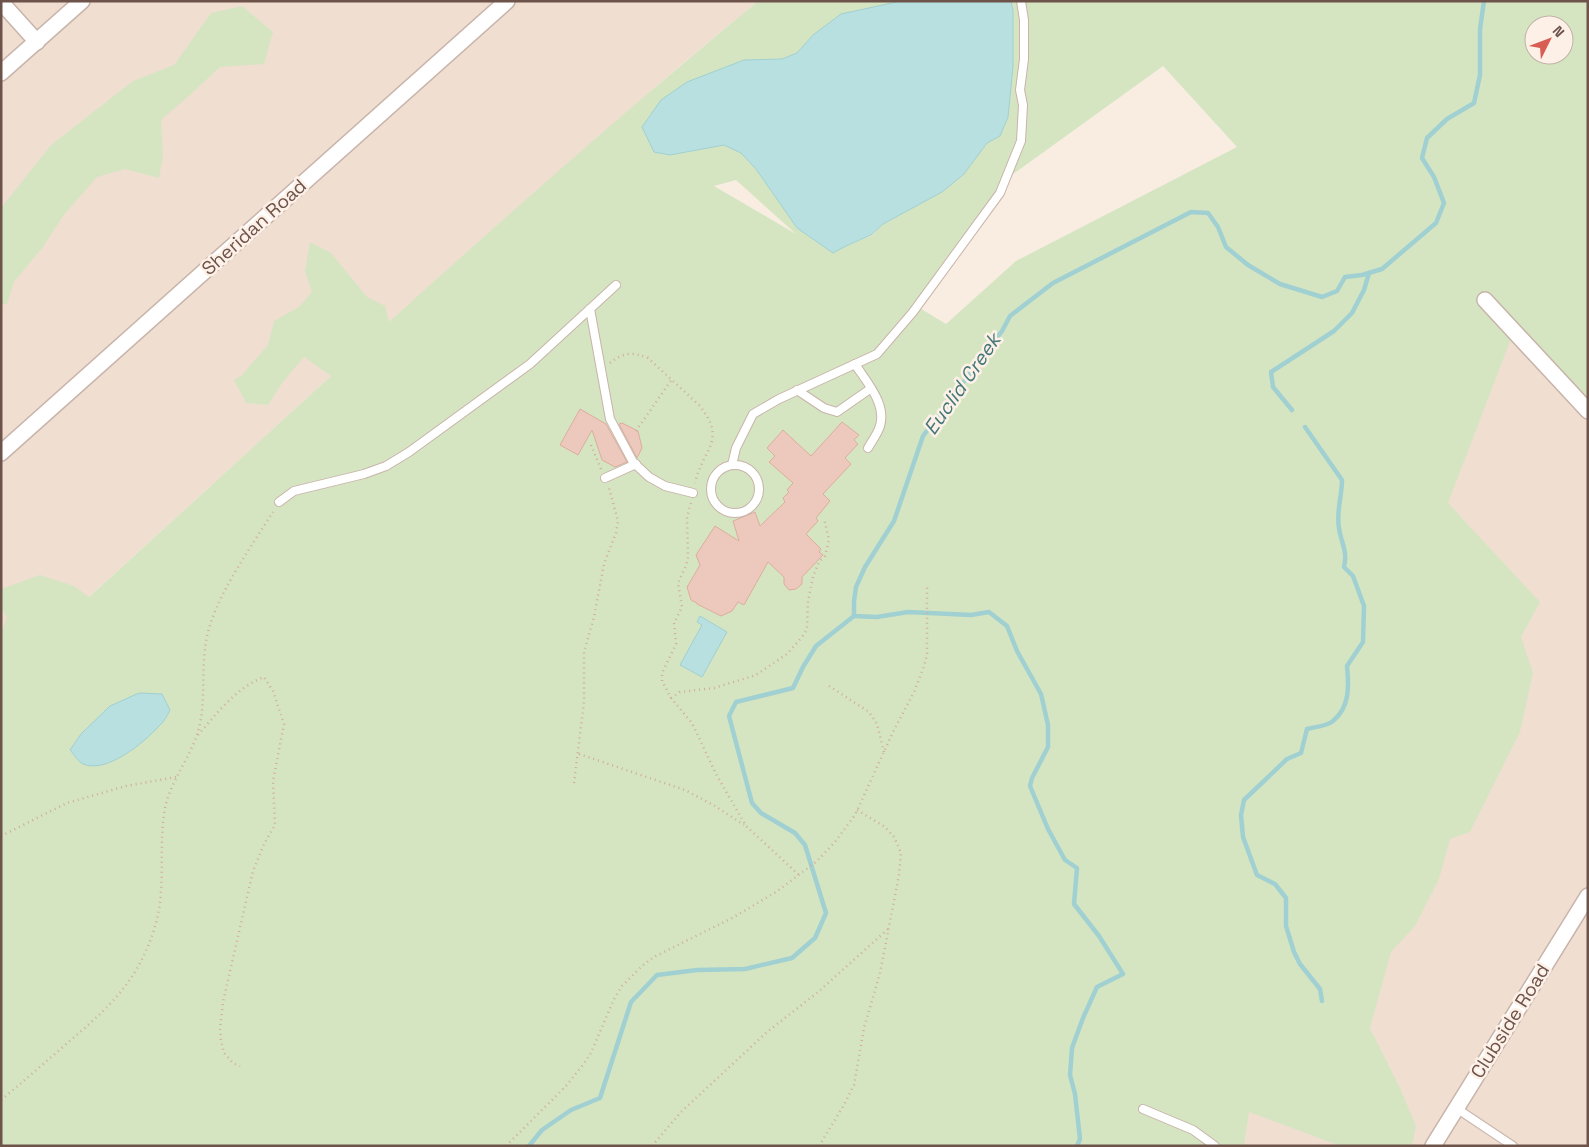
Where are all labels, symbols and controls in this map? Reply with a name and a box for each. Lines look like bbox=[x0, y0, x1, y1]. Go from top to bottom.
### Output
north arrow bbox=[1524, 15, 1574, 65]
text: N bbox=[1549, 22, 1568, 41]
street label: Sheridan Road bbox=[196, 173, 312, 281]
water label: Euclid Creek bbox=[918, 326, 1008, 440]
street label: Clubside Road bbox=[1465, 959, 1555, 1083]

